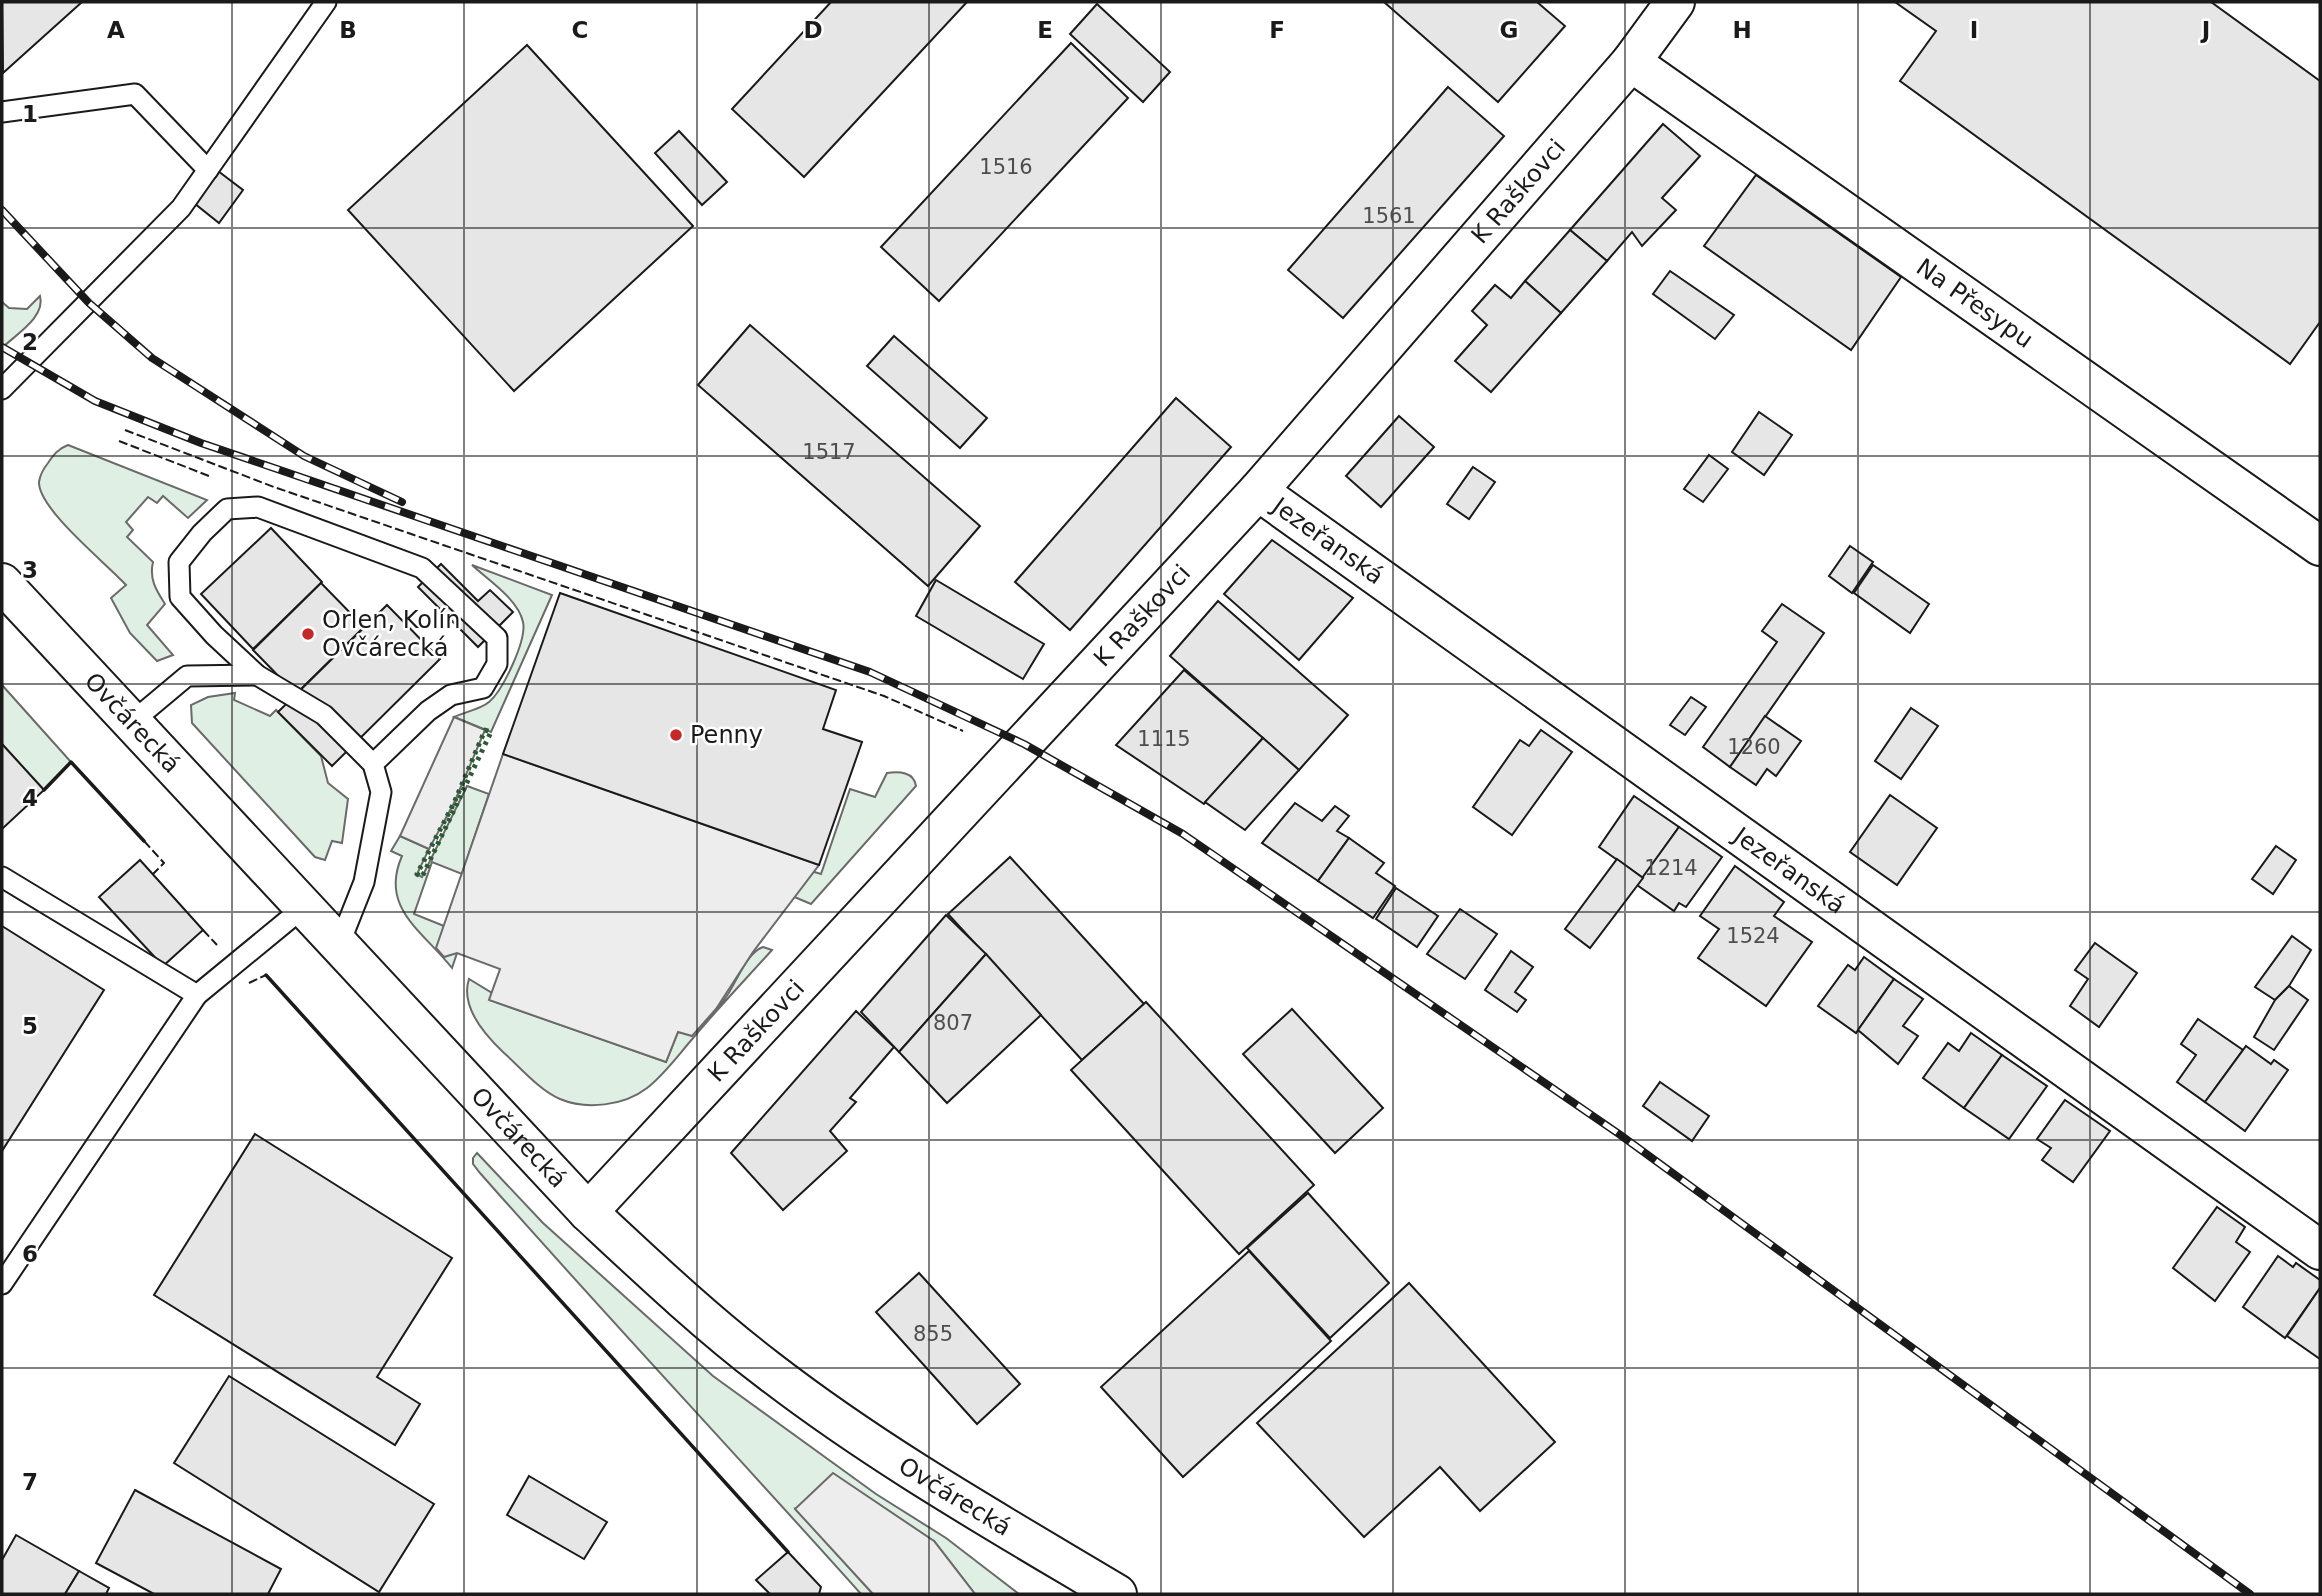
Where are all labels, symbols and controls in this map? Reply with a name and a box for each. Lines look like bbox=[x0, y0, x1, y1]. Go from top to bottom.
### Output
text: A bbox=[107, 17, 125, 43]
text: B bbox=[339, 17, 357, 43]
text: C bbox=[572, 17, 588, 43]
text: D bbox=[803, 17, 823, 43]
text: E bbox=[1037, 17, 1053, 43]
text: F bbox=[1269, 17, 1285, 43]
text: G bbox=[1500, 17, 1518, 43]
text: H bbox=[1732, 17, 1752, 43]
text: I bbox=[1970, 17, 1978, 43]
text: J bbox=[2200, 17, 2210, 43]
text: 1 bbox=[22, 101, 38, 127]
street label: K Raškovci bbox=[1466, 134, 1571, 249]
house number: 1516 bbox=[979, 155, 1033, 179]
house number: 1561 bbox=[1362, 204, 1416, 228]
street label: Na Přesypu bbox=[1911, 253, 2038, 354]
text: 2 bbox=[22, 329, 38, 355]
house number: 1517 bbox=[802, 440, 856, 464]
street label: Jezeřanská bbox=[1265, 491, 1389, 590]
text: 3 bbox=[22, 557, 38, 583]
street label: K Raškovci bbox=[1088, 559, 1196, 672]
place label: Orlen, Kolín Ovčárecká bbox=[322, 606, 460, 662]
marker: Orlen, Kolín Ovčárecká bbox=[300, 626, 316, 642]
street label: Ovčárecká bbox=[79, 667, 186, 779]
place label: Penny bbox=[690, 721, 763, 749]
marker: Penny bbox=[668, 727, 684, 743]
house number: 1115 bbox=[1137, 727, 1191, 751]
house number: 1260 bbox=[1727, 735, 1781, 759]
text: 4 bbox=[22, 785, 38, 811]
street label: Jezeřanská bbox=[1727, 820, 1850, 920]
house number: 1214 bbox=[1644, 856, 1698, 880]
house number: 1524 bbox=[1726, 924, 1780, 948]
street label: K Raškovci bbox=[702, 974, 810, 1088]
house number: 807 bbox=[933, 1011, 973, 1035]
text: 5 bbox=[22, 1013, 38, 1039]
street label: Ovčárecká bbox=[465, 1082, 572, 1193]
text: 6 bbox=[22, 1241, 38, 1267]
house number: 855 bbox=[913, 1322, 953, 1346]
street label: Ovčárecká bbox=[893, 1451, 1016, 1542]
text: 7 bbox=[22, 1469, 38, 1495]

